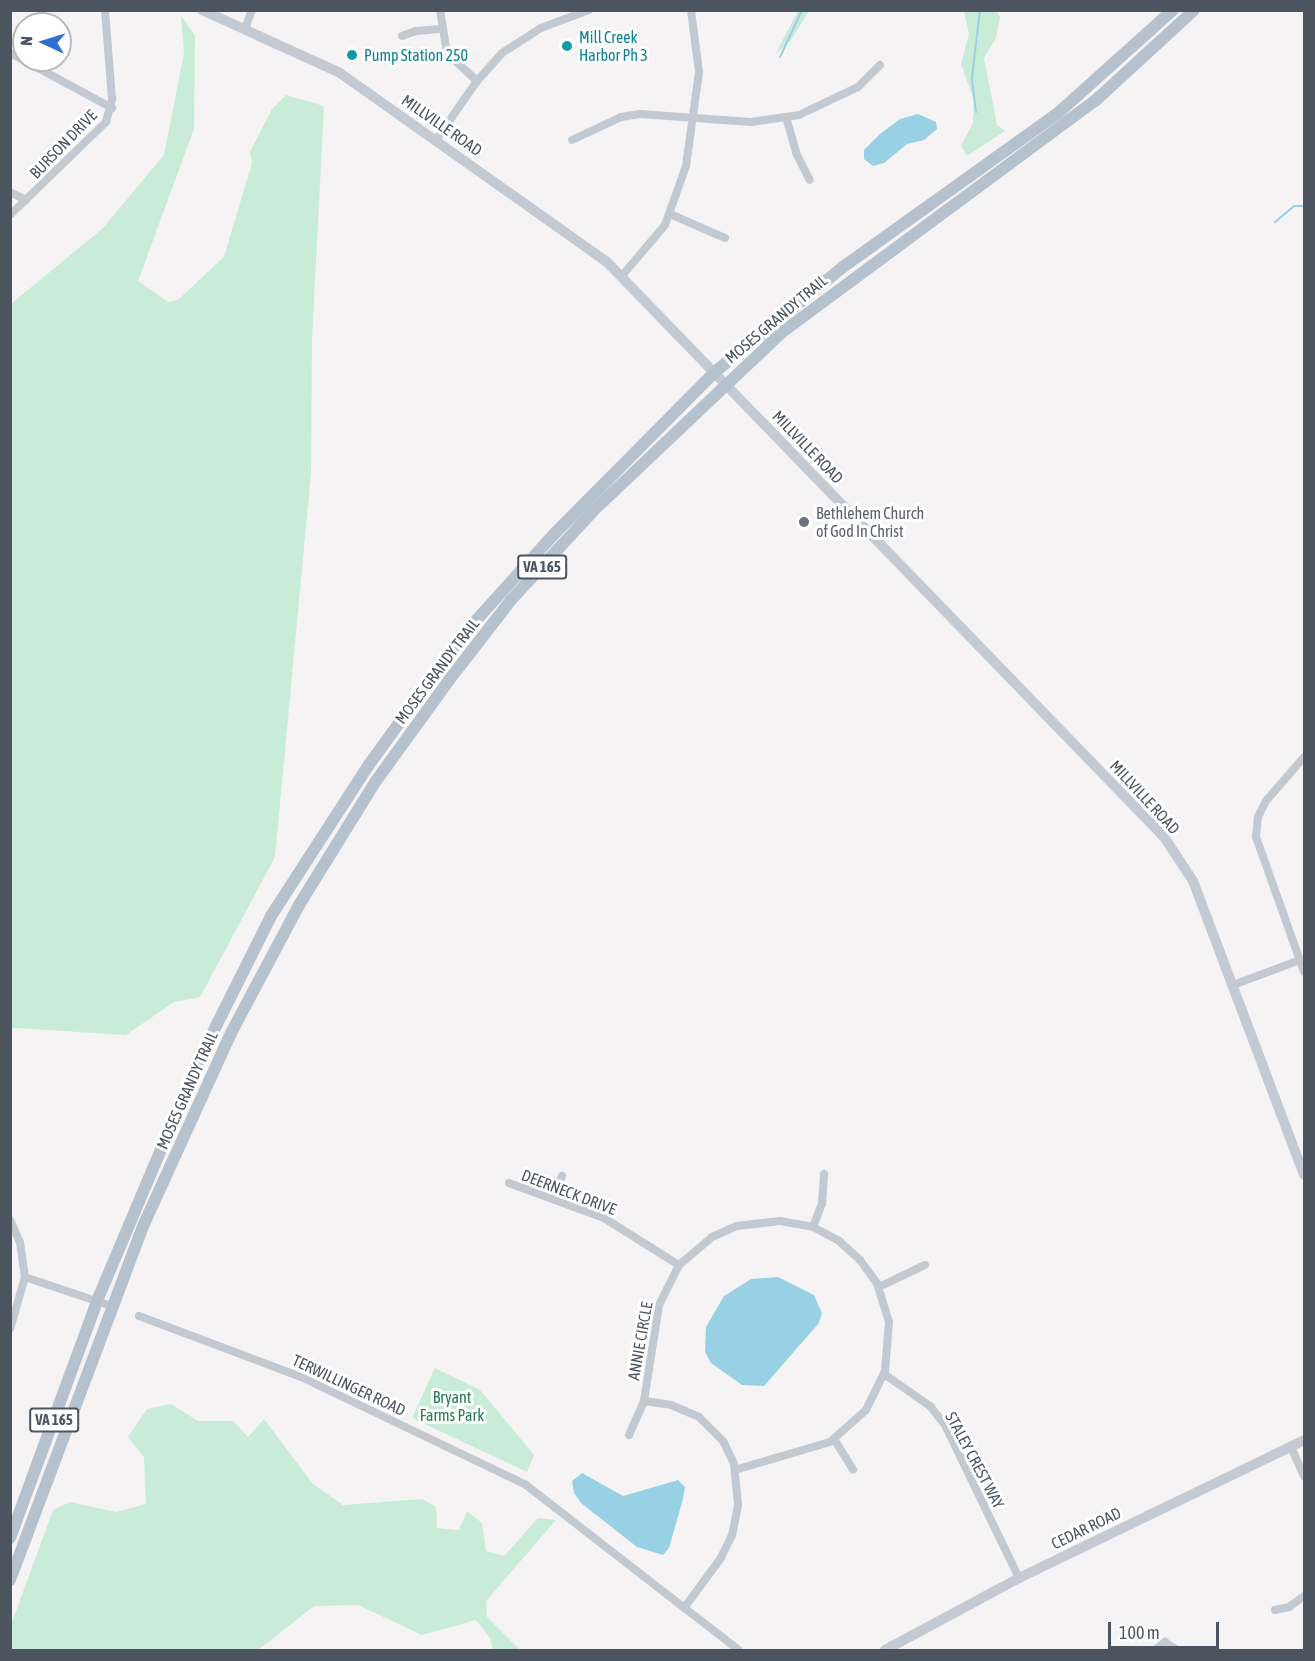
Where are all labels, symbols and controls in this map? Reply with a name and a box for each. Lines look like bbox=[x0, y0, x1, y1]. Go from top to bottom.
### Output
north arrow bbox=[12, 12, 72, 72]
place label: Mill Creek Harbor Ph 3 bbox=[579, 27, 648, 65]
text: N bbox=[17, 36, 35, 46]
marker: Mill Creek Harbor Ph 3 bbox=[560, 39, 574, 53]
place label: Pump Station 250 bbox=[364, 45, 468, 65]
marker: Pump Station 250 bbox=[345, 48, 359, 62]
street label: MILLVILLE ROAD bbox=[398, 90, 486, 160]
street label: BURSON DRIVE bbox=[25, 106, 101, 182]
street label: MOSES GRANDY TRAIL bbox=[721, 271, 831, 367]
street label: MILLVILLE ROAD bbox=[769, 407, 847, 487]
place label: Bethlehem Church of God In Christ bbox=[816, 503, 924, 541]
marker: Bethlehem Church of God In Christ bbox=[797, 515, 811, 529]
road number: VA 165 bbox=[516, 555, 568, 579]
street label: MOSES GRANDY TRAIL bbox=[391, 614, 483, 728]
street label: MILLVILLE ROAD bbox=[1106, 756, 1184, 838]
street label: MOSES GRANDY TRAIL bbox=[152, 1028, 222, 1152]
street label: DEERNECK DRIVE bbox=[519, 1165, 619, 1219]
street label: ANNIE CIRCLE bbox=[624, 1300, 656, 1382]
street label: TERWILLINGER ROAD bbox=[289, 1350, 409, 1420]
park label: Bryant Farms Park bbox=[420, 1387, 484, 1425]
road number: VA 165 bbox=[28, 1408, 80, 1432]
street label: STALEY CREST WAY bbox=[941, 1408, 1009, 1512]
street label: CEDAR ROAD bbox=[1048, 1503, 1124, 1553]
scale bar bbox=[1111, 1610, 1222, 1648]
text: 100 m bbox=[1119, 1622, 1160, 1643]

